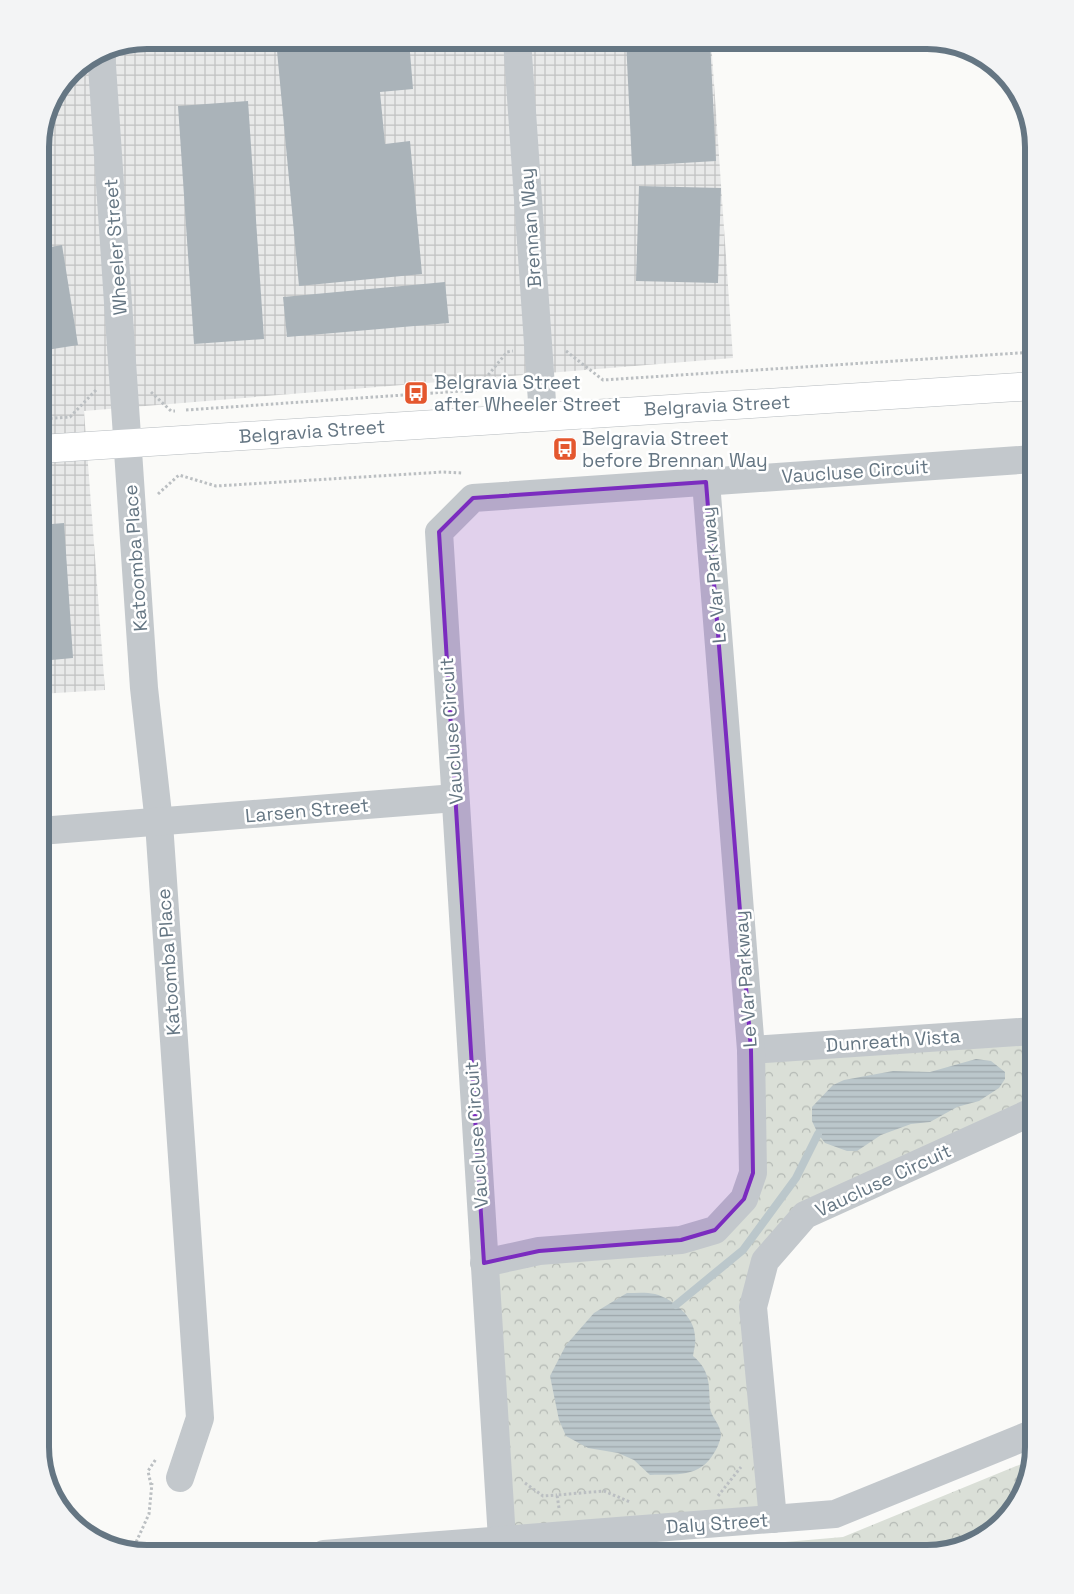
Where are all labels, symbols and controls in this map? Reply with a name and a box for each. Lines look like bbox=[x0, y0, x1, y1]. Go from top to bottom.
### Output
street label: Brennan Way bbox=[514, 167, 547, 289]
street label: Wheeler Street bbox=[98, 178, 133, 316]
place label: Belgravia Street after Wheeler Street bbox=[434, 370, 621, 417]
bus stop icon: Belgravia Street after Wheeler Street bbox=[403, 380, 429, 406]
street label: Belgravia Street bbox=[643, 389, 791, 422]
street label: Belgravia Street bbox=[238, 414, 386, 449]
place label: Belgravia Street before Brennan Way bbox=[582, 426, 768, 473]
bus stop icon: Belgravia Street before Brennan Way bbox=[552, 436, 578, 462]
street label: Vaucluse Circuit bbox=[781, 454, 929, 489]
street label: Katoomba Place bbox=[118, 484, 153, 632]
street label: Le Var Parkway bbox=[695, 506, 732, 644]
street label: Vaucluse Circuit bbox=[434, 657, 469, 805]
street label: Larsen Street bbox=[244, 793, 370, 828]
street label: Katoomba Place bbox=[151, 888, 186, 1036]
street label: Le Var Parkway bbox=[728, 910, 763, 1048]
street label: Dunreath Vista bbox=[825, 1023, 961, 1058]
street label: Vaucluse Circuit bbox=[459, 1061, 494, 1209]
street label: Vaucluse Circuit bbox=[811, 1138, 955, 1223]
street label: Daly Street bbox=[665, 1507, 769, 1540]

